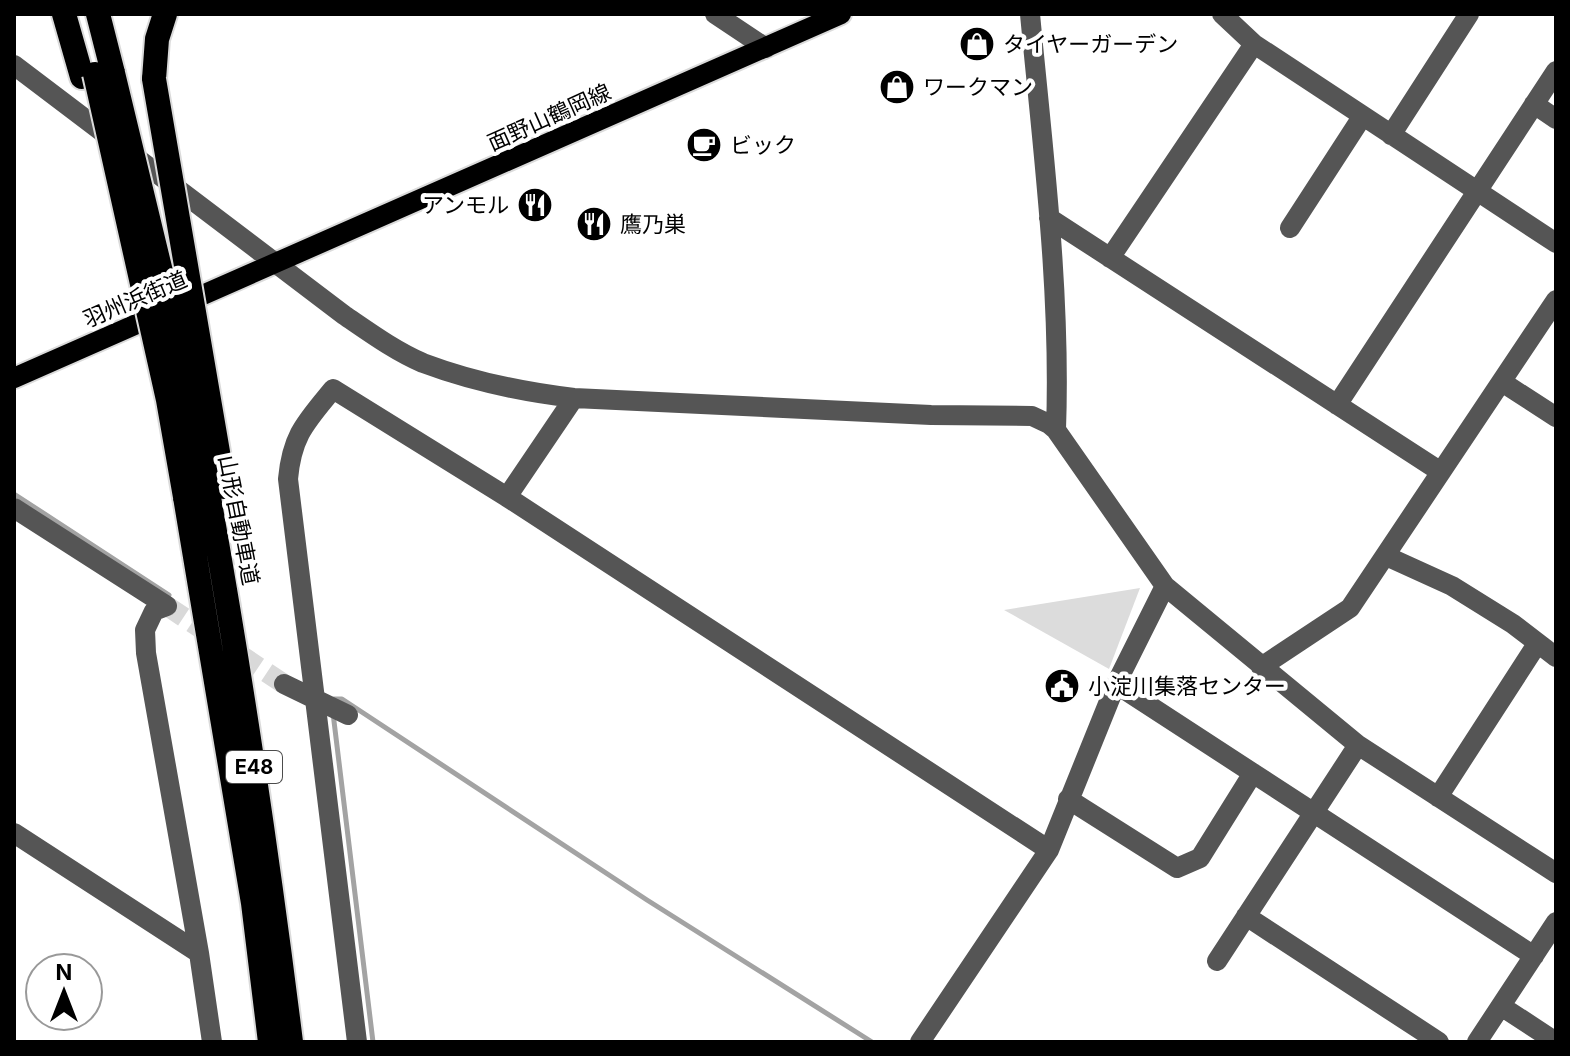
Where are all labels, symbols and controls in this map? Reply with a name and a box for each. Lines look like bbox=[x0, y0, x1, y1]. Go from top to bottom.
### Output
shop icon: タイヤーガーデン bbox=[958, 25, 996, 63]
place label: タイヤーガーデン bbox=[1003, 31, 1178, 57]
shop icon: ワークマン bbox=[878, 68, 916, 106]
place label: ワークマン bbox=[923, 74, 1033, 100]
street label: 面野山鶴岡線 bbox=[483, 78, 615, 156]
cafe icon: ビック bbox=[685, 126, 723, 164]
place label: ビック bbox=[730, 132, 796, 158]
restaurant icon: アンモル bbox=[516, 186, 554, 224]
place label: アンモル bbox=[422, 192, 509, 218]
restaurant icon: 鷹乃巣 bbox=[575, 205, 613, 243]
place label: 鷹乃巣 bbox=[620, 211, 686, 237]
street label: 羽州浜街道 bbox=[79, 266, 191, 332]
street label: 山形自動車道 bbox=[214, 453, 264, 587]
public building icon: 小淀川集落センター bbox=[1043, 667, 1081, 705]
place label: 小淀川集落センター bbox=[1088, 673, 1286, 699]
road number: E48 bbox=[226, 751, 282, 783]
north arrow bbox=[24, 952, 104, 1032]
text: N bbox=[56, 959, 72, 985]

